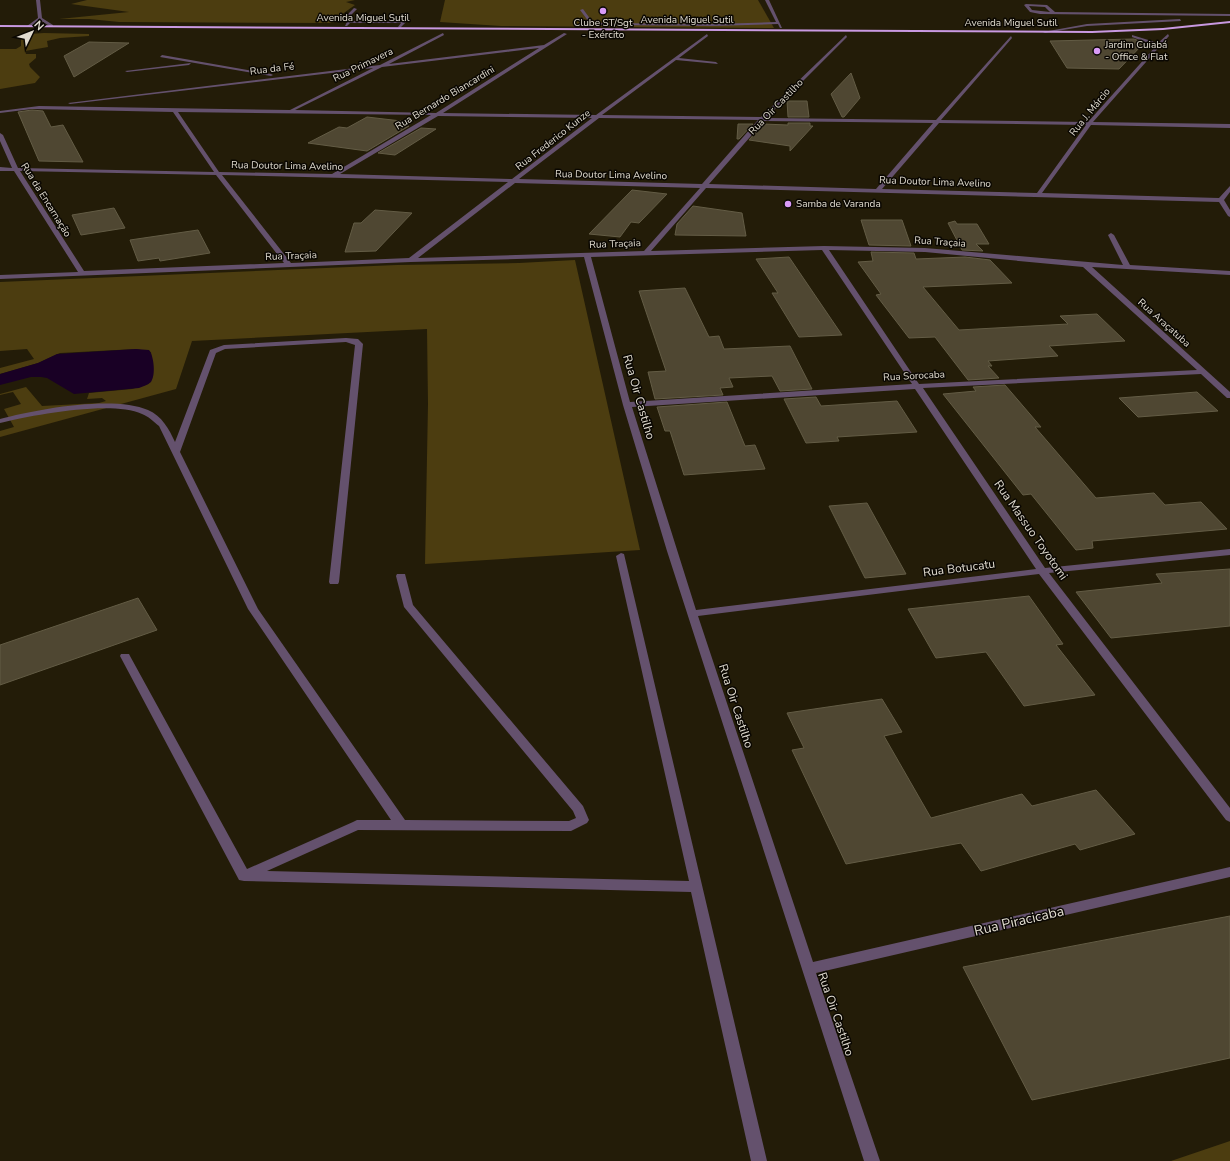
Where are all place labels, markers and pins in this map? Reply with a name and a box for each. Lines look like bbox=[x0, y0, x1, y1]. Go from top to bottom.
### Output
marker: Clube ST/Sgt - Exército bbox=[598, 6, 608, 16]
place label: Clube ST/Sgt - Exército bbox=[574, 16, 633, 42]
place label: Jardim Cuiabá - Office & Flat bbox=[1104, 38, 1168, 64]
marker: Jardim Cuiabá - Office & Flat bbox=[1092, 46, 1102, 56]
place label: Samba de Varanda bbox=[796, 197, 881, 211]
marker: Samba de Varanda bbox=[783, 199, 793, 209]

